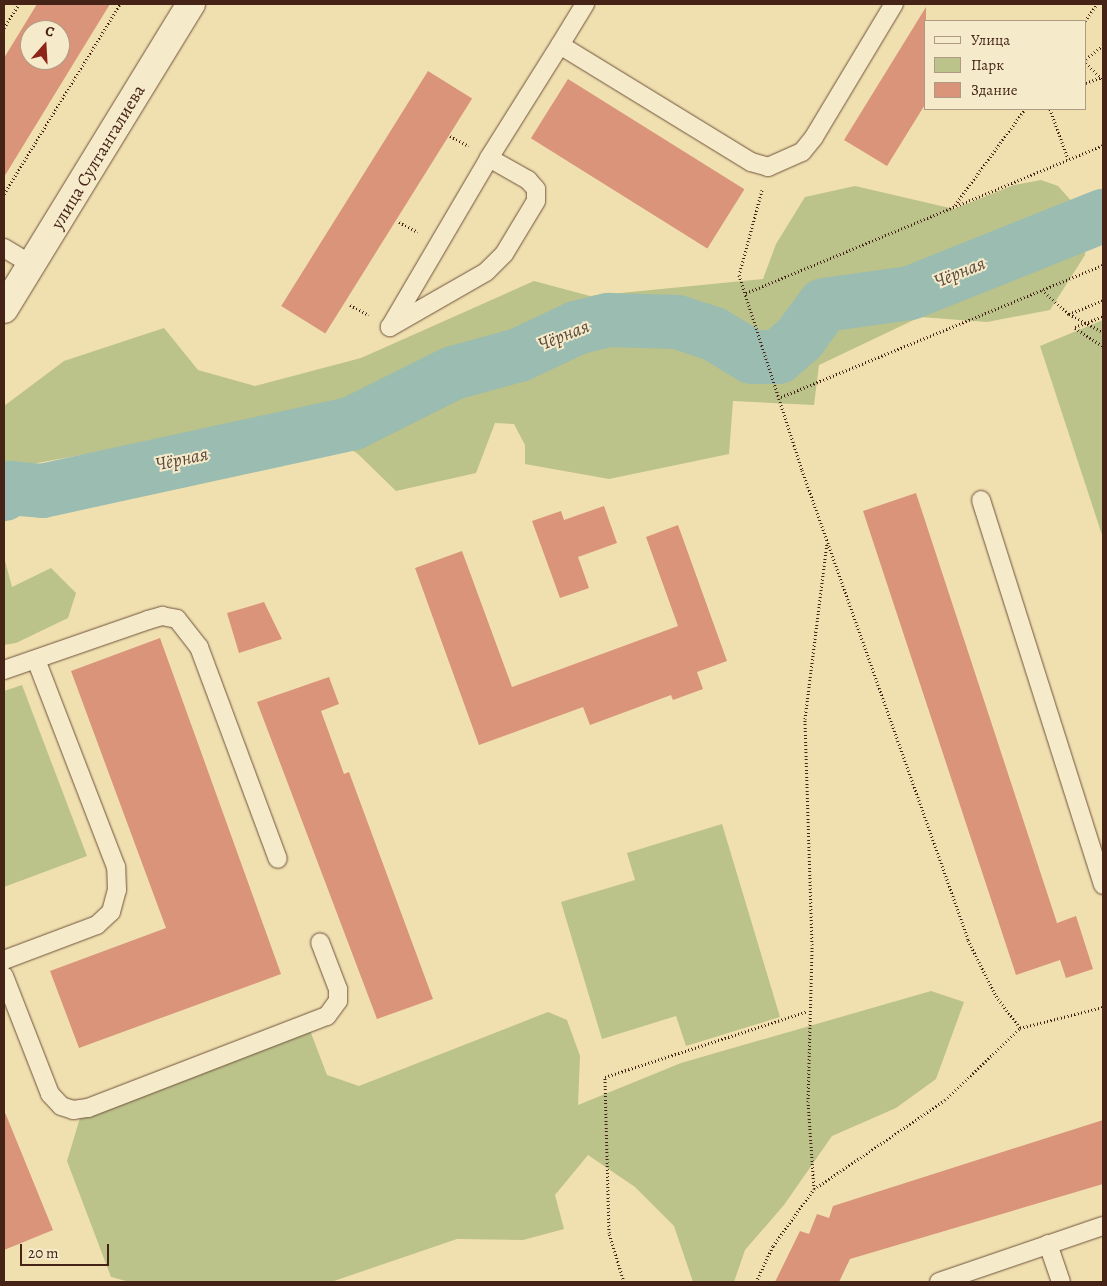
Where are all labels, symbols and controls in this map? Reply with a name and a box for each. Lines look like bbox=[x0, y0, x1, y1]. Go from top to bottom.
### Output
north arrow bbox=[20, 20, 70, 70]
legend bbox=[924, 20, 1087, 110]
text: С bbox=[43, 21, 57, 42]
text: Улица bbox=[971, 30, 1010, 50]
text: Парк bbox=[971, 55, 1004, 75]
text: Здание bbox=[971, 80, 1018, 100]
street label: улица Султангалиева bbox=[46, 81, 150, 233]
water label: Чёрная bbox=[931, 252, 989, 294]
water label: Чёрная bbox=[535, 315, 593, 357]
water label: Чёрная bbox=[154, 443, 210, 477]
scale bar bbox=[22, 1234, 111, 1266]
text: 20 m bbox=[28, 1243, 59, 1263]

